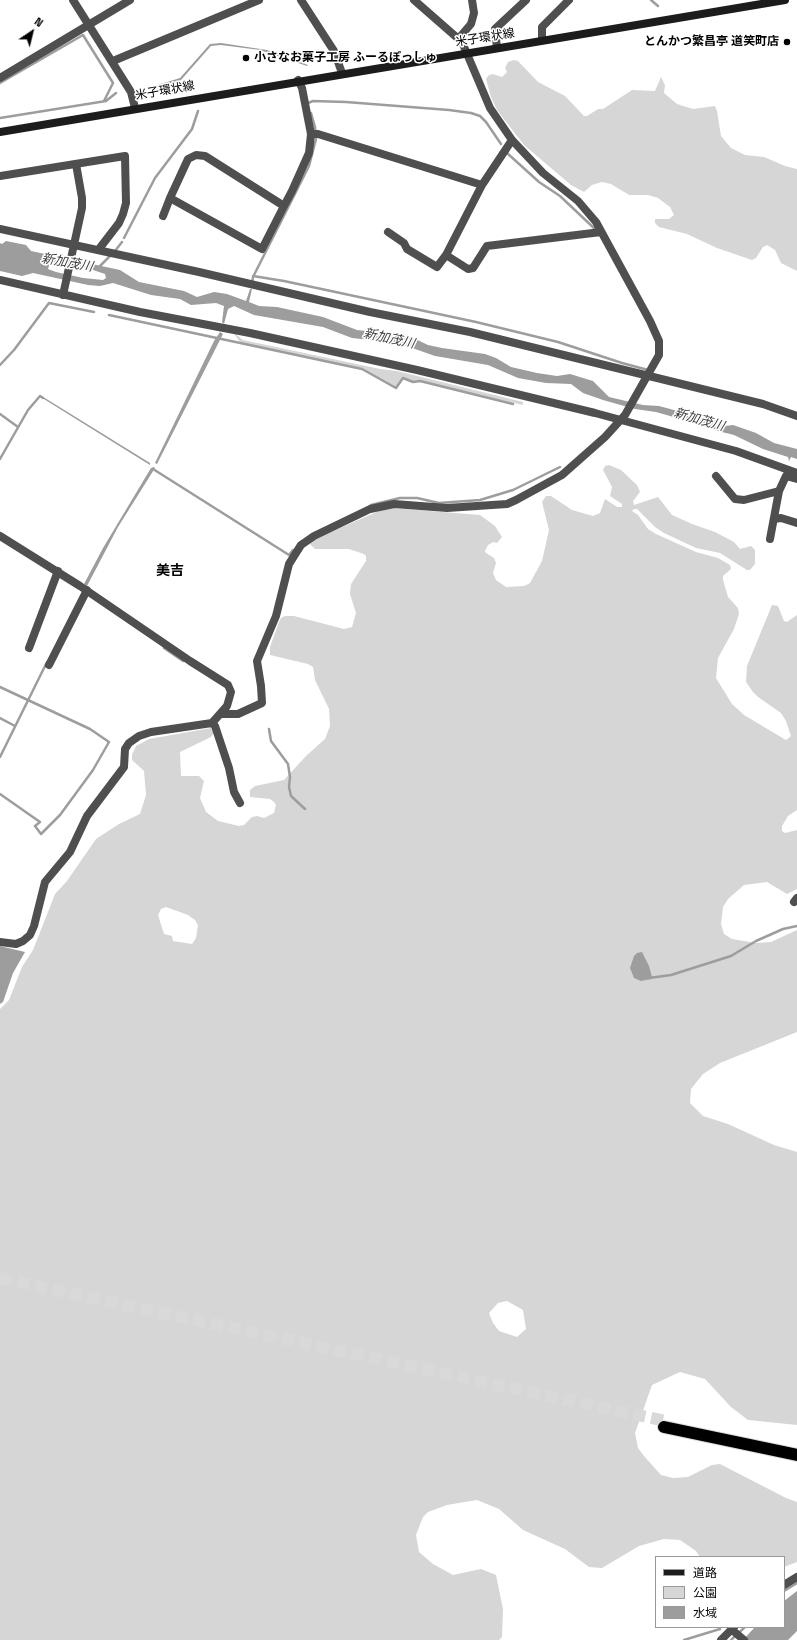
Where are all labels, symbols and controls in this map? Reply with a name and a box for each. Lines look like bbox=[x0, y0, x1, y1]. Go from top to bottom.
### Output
north arrow bbox=[12, 12, 52, 52]
text: N bbox=[32, 14, 46, 30]
street label: 米子環状線 bbox=[454, 26, 516, 50]
place label: とんかつ繁昌亭 道笑町店 bbox=[644, 35, 779, 49]
marker: とんかつ繁昌亭 道笑町店 bbox=[782, 37, 792, 47]
place label: 小さなお菓子工房 ふーるぽっしゅ bbox=[254, 51, 437, 65]
marker: 小さなお菓子工房 ふーるぽっしゅ bbox=[241, 53, 251, 63]
street label: 米子環状線 bbox=[134, 79, 196, 103]
water label: 新加茂川 bbox=[40, 251, 94, 275]
water label: 新加茂川 bbox=[362, 326, 416, 352]
water label: 新加茂川 bbox=[672, 405, 726, 435]
district label: 美吉 bbox=[156, 563, 184, 579]
legend bbox=[655, 1556, 785, 1628]
text: 道路 bbox=[693, 1565, 717, 1581]
text: 公園 bbox=[693, 1585, 717, 1601]
text: 水域 bbox=[693, 1605, 717, 1621]

